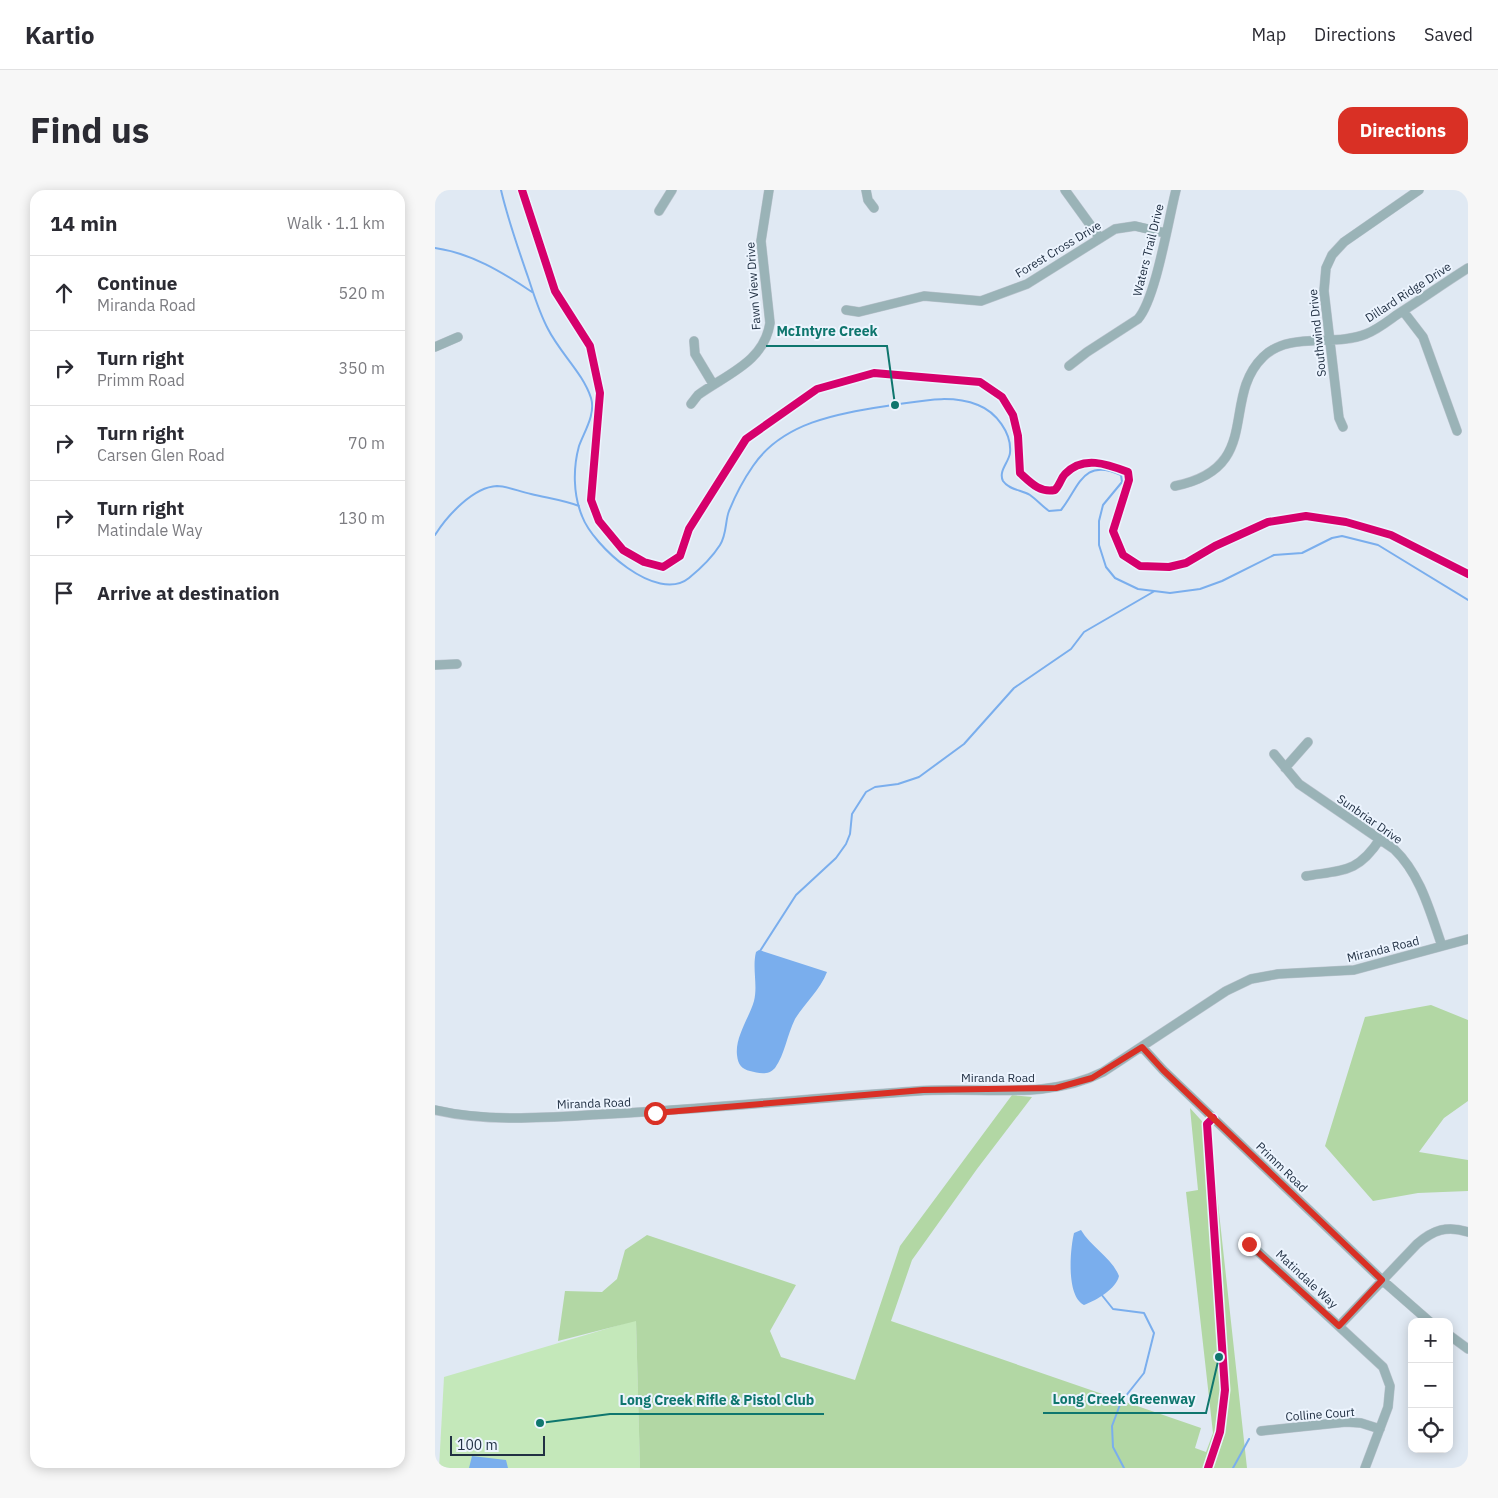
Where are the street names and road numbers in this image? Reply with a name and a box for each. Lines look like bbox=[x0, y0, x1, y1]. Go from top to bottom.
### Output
street label: Waters Trail Drive bbox=[1129, 202, 1167, 298]
street label: Forest Cross Drive bbox=[1012, 217, 1104, 281]
street label: Fawn View Drive bbox=[742, 241, 764, 331]
street label: Dillard Ridge Drive bbox=[1362, 258, 1454, 325]
street label: Southwind Drive bbox=[1305, 288, 1329, 378]
street label: Sunbriar Drive bbox=[1334, 791, 1406, 847]
street label: Miranda Road bbox=[1345, 933, 1421, 965]
street label: Miranda Road bbox=[961, 1070, 1035, 1085]
street label: Miranda Road bbox=[557, 1094, 631, 1112]
street label: Primm Road bbox=[1253, 1139, 1311, 1195]
street label: Matindale Way bbox=[1273, 1247, 1341, 1311]
street label: Colline Court bbox=[1285, 1404, 1355, 1424]

